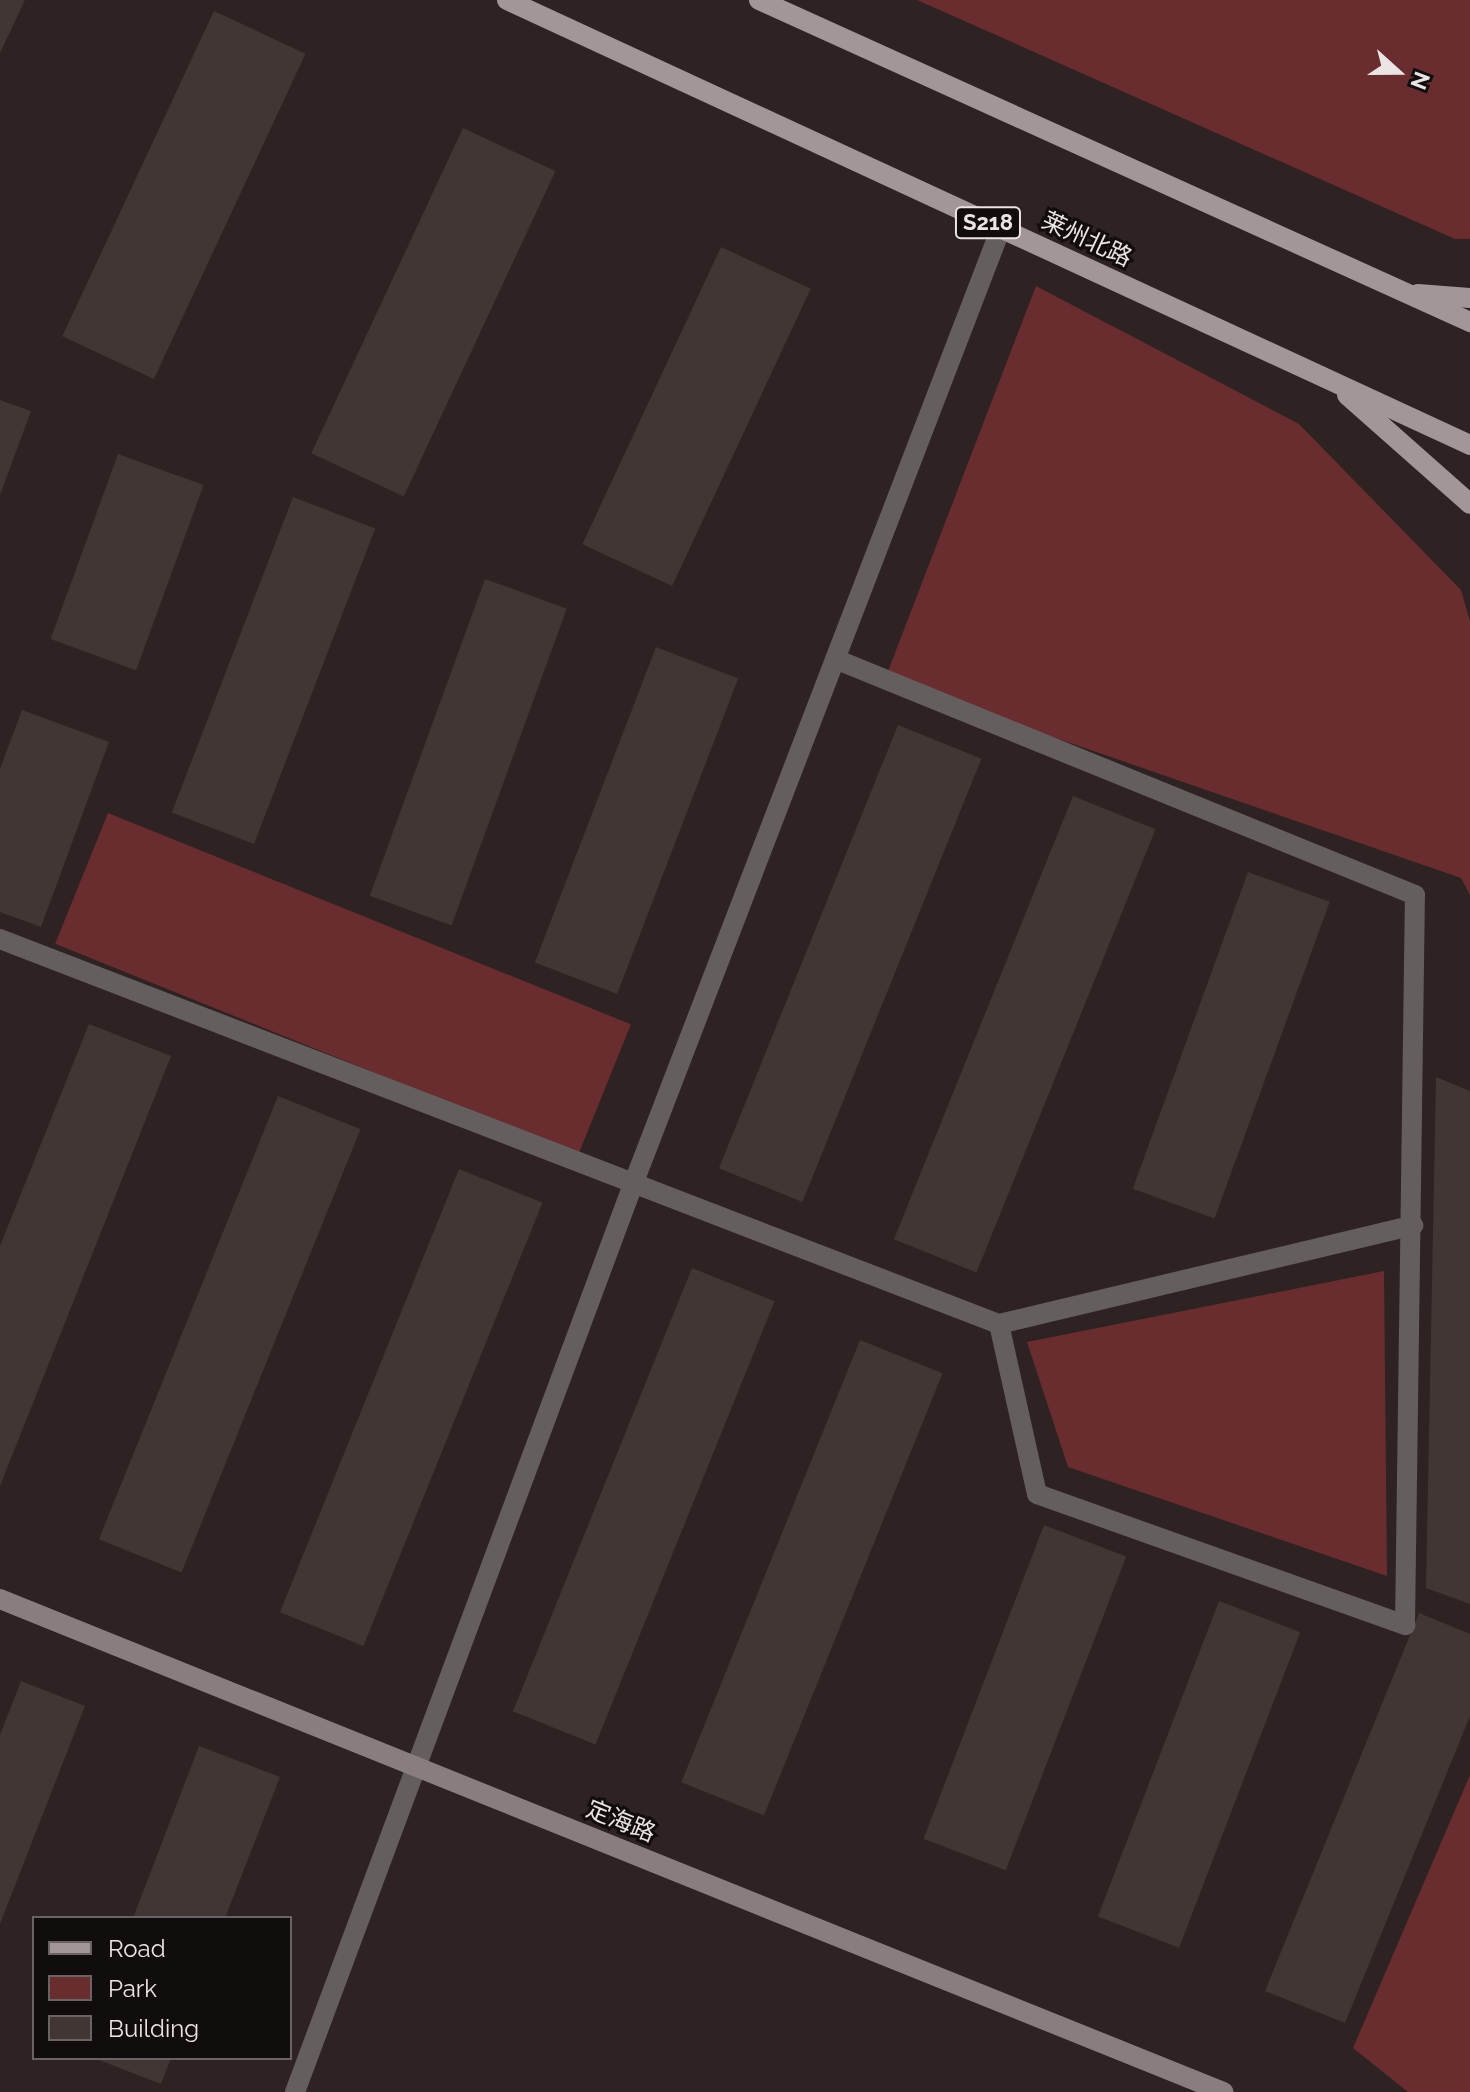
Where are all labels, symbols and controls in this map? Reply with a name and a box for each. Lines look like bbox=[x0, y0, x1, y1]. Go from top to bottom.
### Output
north arrow bbox=[1358, 32, 1438, 112]
text: N bbox=[1405, 68, 1436, 93]
road number: S218 bbox=[954, 205, 1022, 241]
street label: 莱州北路 bbox=[1037, 206, 1137, 272]
street label: 定海路 bbox=[582, 1794, 660, 1848]
legend bbox=[32, 1916, 292, 2060]
text: Road bbox=[108, 1934, 166, 1963]
text: Park bbox=[108, 1974, 157, 2003]
text: Building bbox=[108, 2014, 199, 2043]

